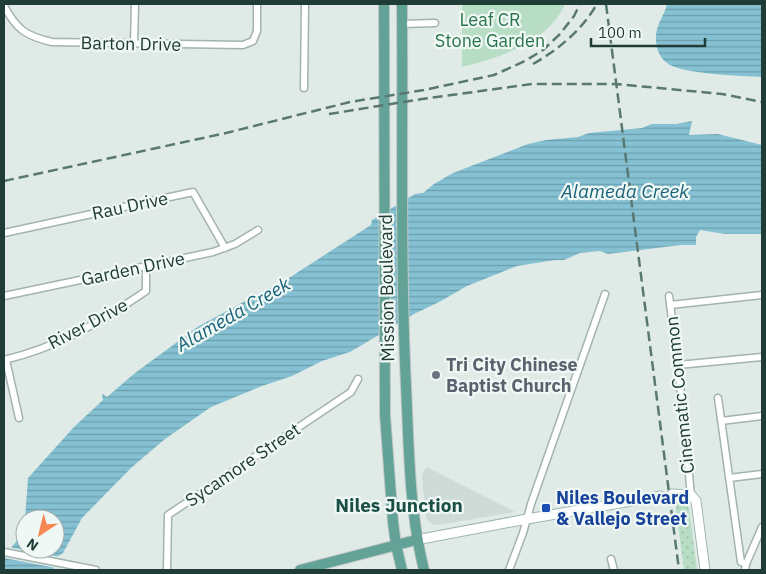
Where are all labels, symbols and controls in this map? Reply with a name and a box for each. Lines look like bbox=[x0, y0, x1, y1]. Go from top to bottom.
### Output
park label: Leaf CR Stone Garden bbox=[435, 8, 545, 52]
scale bar bbox=[591, 15, 705, 47]
text: 100 m bbox=[598, 23, 642, 42]
street label: Barton Drive bbox=[81, 31, 182, 56]
water label: Alameda Creek bbox=[560, 179, 690, 203]
street label: Rau Drive bbox=[90, 186, 170, 225]
street label: Mission Boulevard bbox=[374, 214, 399, 362]
street label: Garden Drive bbox=[79, 246, 187, 291]
water label: Alameda Creek bbox=[171, 271, 295, 357]
street label: River Drive bbox=[44, 293, 132, 354]
street label: Cinematic Common bbox=[660, 315, 699, 475]
place label: Tri City Chinese Baptist Church bbox=[446, 353, 578, 397]
marker: Tri City Chinese Baptist Church bbox=[430, 369, 442, 381]
street label: Sycamore Street bbox=[181, 418, 305, 512]
place label: Niles Boulevard & Vallejo Street bbox=[556, 486, 689, 530]
district label: Niles Junction bbox=[335, 493, 463, 517]
marker: Niles Boulevard & Vallejo Street bbox=[540, 502, 552, 514]
north arrow bbox=[15, 509, 65, 559]
text: N bbox=[23, 534, 42, 555]

